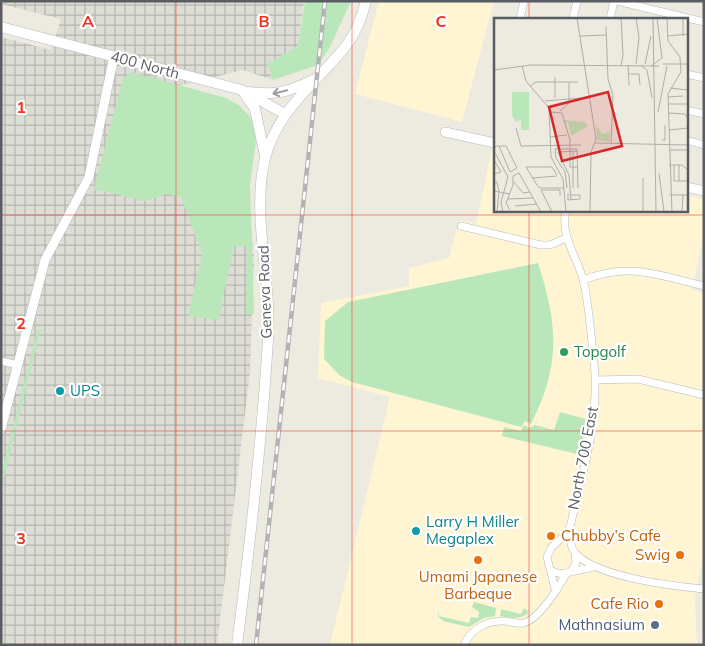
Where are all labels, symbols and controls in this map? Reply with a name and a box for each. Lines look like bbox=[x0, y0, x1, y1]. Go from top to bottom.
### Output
text: A bbox=[82, 11, 94, 31]
text: B bbox=[258, 11, 270, 31]
text: C bbox=[436, 11, 447, 31]
inset map bbox=[494, 18, 688, 211]
street label: 400 North bbox=[109, 46, 182, 83]
one-way arrow bbox=[272, 88, 288, 97]
text: 1 bbox=[16, 97, 26, 117]
street label: Geneva Road bbox=[253, 245, 276, 339]
text: 2 bbox=[16, 313, 26, 333]
place label: Topgolf bbox=[574, 342, 627, 361]
marker: Topgolf bbox=[558, 346, 570, 358]
place label: UPS bbox=[70, 381, 100, 400]
marker: UPS bbox=[54, 385, 66, 397]
street label: North 700 East bbox=[563, 405, 602, 511]
place label: Larry H Miller Megaplex bbox=[426, 512, 520, 548]
marker: Larry H Miller Megaplex bbox=[410, 525, 422, 537]
place label: Chubby’s Cafe bbox=[561, 526, 661, 545]
text: 3 bbox=[16, 528, 26, 548]
marker: Chubby’s Cafe bbox=[545, 530, 557, 542]
place label: Swig bbox=[635, 545, 670, 564]
marker: Swig bbox=[674, 549, 686, 561]
marker: Umami Japanese Barbeque bbox=[472, 554, 484, 566]
place label: Umami Japanese Barbeque bbox=[419, 567, 537, 603]
place label: Cafe Rio bbox=[591, 594, 649, 613]
marker: Cafe Rio bbox=[653, 598, 665, 610]
place label: Mathnasium bbox=[558, 615, 645, 634]
marker: Mathnasium bbox=[649, 619, 661, 631]

